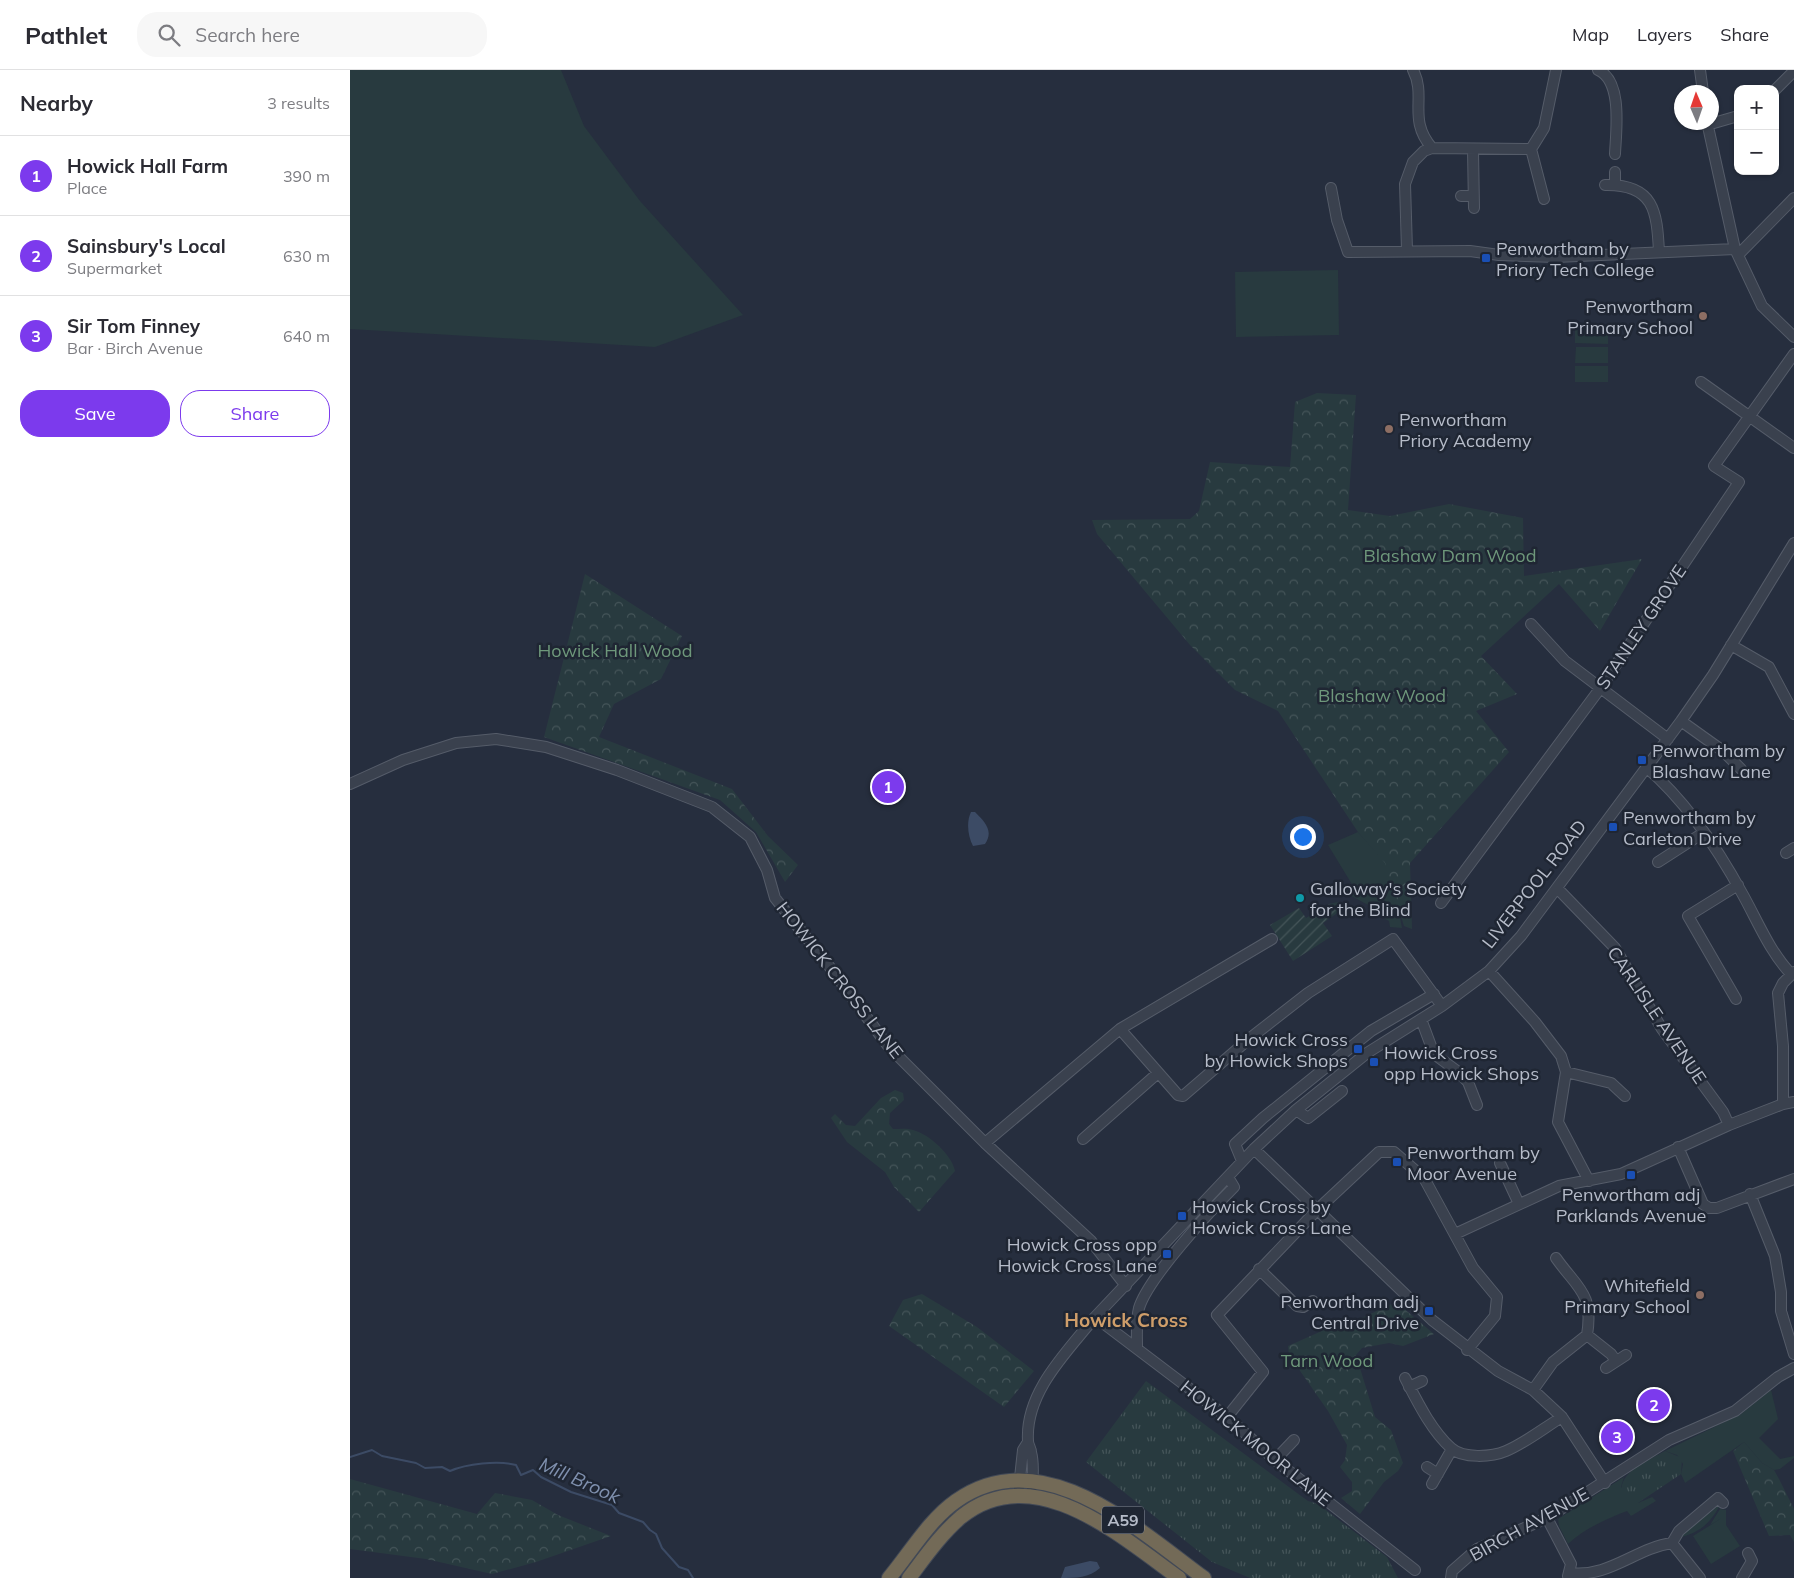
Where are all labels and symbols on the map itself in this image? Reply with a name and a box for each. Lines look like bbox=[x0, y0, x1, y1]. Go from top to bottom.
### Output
north arrow bbox=[1674, 85, 1719, 130]
place label: Penwortham by Priory Tech College bbox=[1496, 237, 1654, 281]
marker: Penwortham by Priory Tech College bbox=[1480, 252, 1492, 264]
place label: Penwortham Primary School bbox=[1567, 295, 1693, 339]
marker: Penwortham Primary School bbox=[1697, 310, 1709, 322]
place label: Penwortham Priory Academy bbox=[1399, 408, 1532, 452]
marker: Penwortham Priory Academy bbox=[1383, 423, 1395, 435]
park label: Blashaw Dam Wood bbox=[1364, 544, 1536, 567]
street label: STANLEY GROVE bbox=[1591, 560, 1691, 694]
park label: Howick Hall Wood bbox=[538, 639, 692, 662]
park label: Blashaw Wood bbox=[1318, 684, 1446, 707]
place label: Penwortham by Blashaw Lane bbox=[1652, 739, 1785, 783]
marker: Penwortham by Blashaw Lane bbox=[1636, 754, 1648, 766]
pin: 1 bbox=[872, 768, 904, 806]
place label: Penwortham by Carleton Drive bbox=[1623, 806, 1756, 850]
street label: LIVERPOOL ROAD bbox=[1477, 815, 1591, 953]
marker: Penwortham by Carleton Drive bbox=[1607, 821, 1619, 833]
your location bbox=[1290, 824, 1316, 850]
place label: Galloway's Society for the Blind bbox=[1310, 877, 1467, 921]
marker: Galloway's Society for the Blind bbox=[1294, 892, 1306, 904]
street label: HOWICK CROSS LANE bbox=[772, 897, 908, 1063]
street label: CARLISLE AVENUE bbox=[1602, 942, 1712, 1088]
place label: Howick Cross by Howick Shops bbox=[1205, 1028, 1348, 1072]
place label: Howick Cross opp Howick Shops bbox=[1384, 1041, 1539, 1085]
marker: Howick Cross by Howick Shops bbox=[1352, 1043, 1364, 1055]
marker: Howick Cross opp Howick Shops bbox=[1368, 1056, 1380, 1068]
place label: Penwortham by Moor Avenue bbox=[1407, 1141, 1540, 1185]
marker: Penwortham by Moor Avenue bbox=[1391, 1156, 1403, 1168]
marker: Penwortham adj Parklands Avenue bbox=[1625, 1169, 1637, 1181]
place label: Penwortham adj Parklands Avenue bbox=[1556, 1183, 1706, 1227]
place label: Howick Cross by Howick Cross Lane bbox=[1192, 1195, 1351, 1239]
marker: Howick Cross by Howick Cross Lane bbox=[1176, 1210, 1188, 1222]
place label: Howick Cross opp Howick Cross Lane bbox=[998, 1233, 1157, 1277]
marker: Howick Cross opp Howick Cross Lane bbox=[1161, 1248, 1173, 1260]
place label: Whitefield Primary School bbox=[1564, 1274, 1690, 1318]
marker: Whitefield Primary School bbox=[1694, 1289, 1706, 1301]
place label: Penwortham adj Central Drive bbox=[1281, 1290, 1419, 1334]
marker: Penwortham adj Central Drive bbox=[1423, 1305, 1435, 1317]
district label: Howick Cross bbox=[1064, 1308, 1188, 1332]
park label: Tarn Wood bbox=[1281, 1349, 1373, 1372]
street label: HOWICK MOOR LANE bbox=[1176, 1375, 1336, 1511]
pin: 2 bbox=[1638, 1386, 1670, 1424]
pin: 3 bbox=[1601, 1418, 1633, 1456]
water label: Mill Brook bbox=[536, 1452, 625, 1509]
street label: BIRCH AVENUE bbox=[1465, 1482, 1593, 1566]
road number: A59 bbox=[1102, 1506, 1144, 1534]

